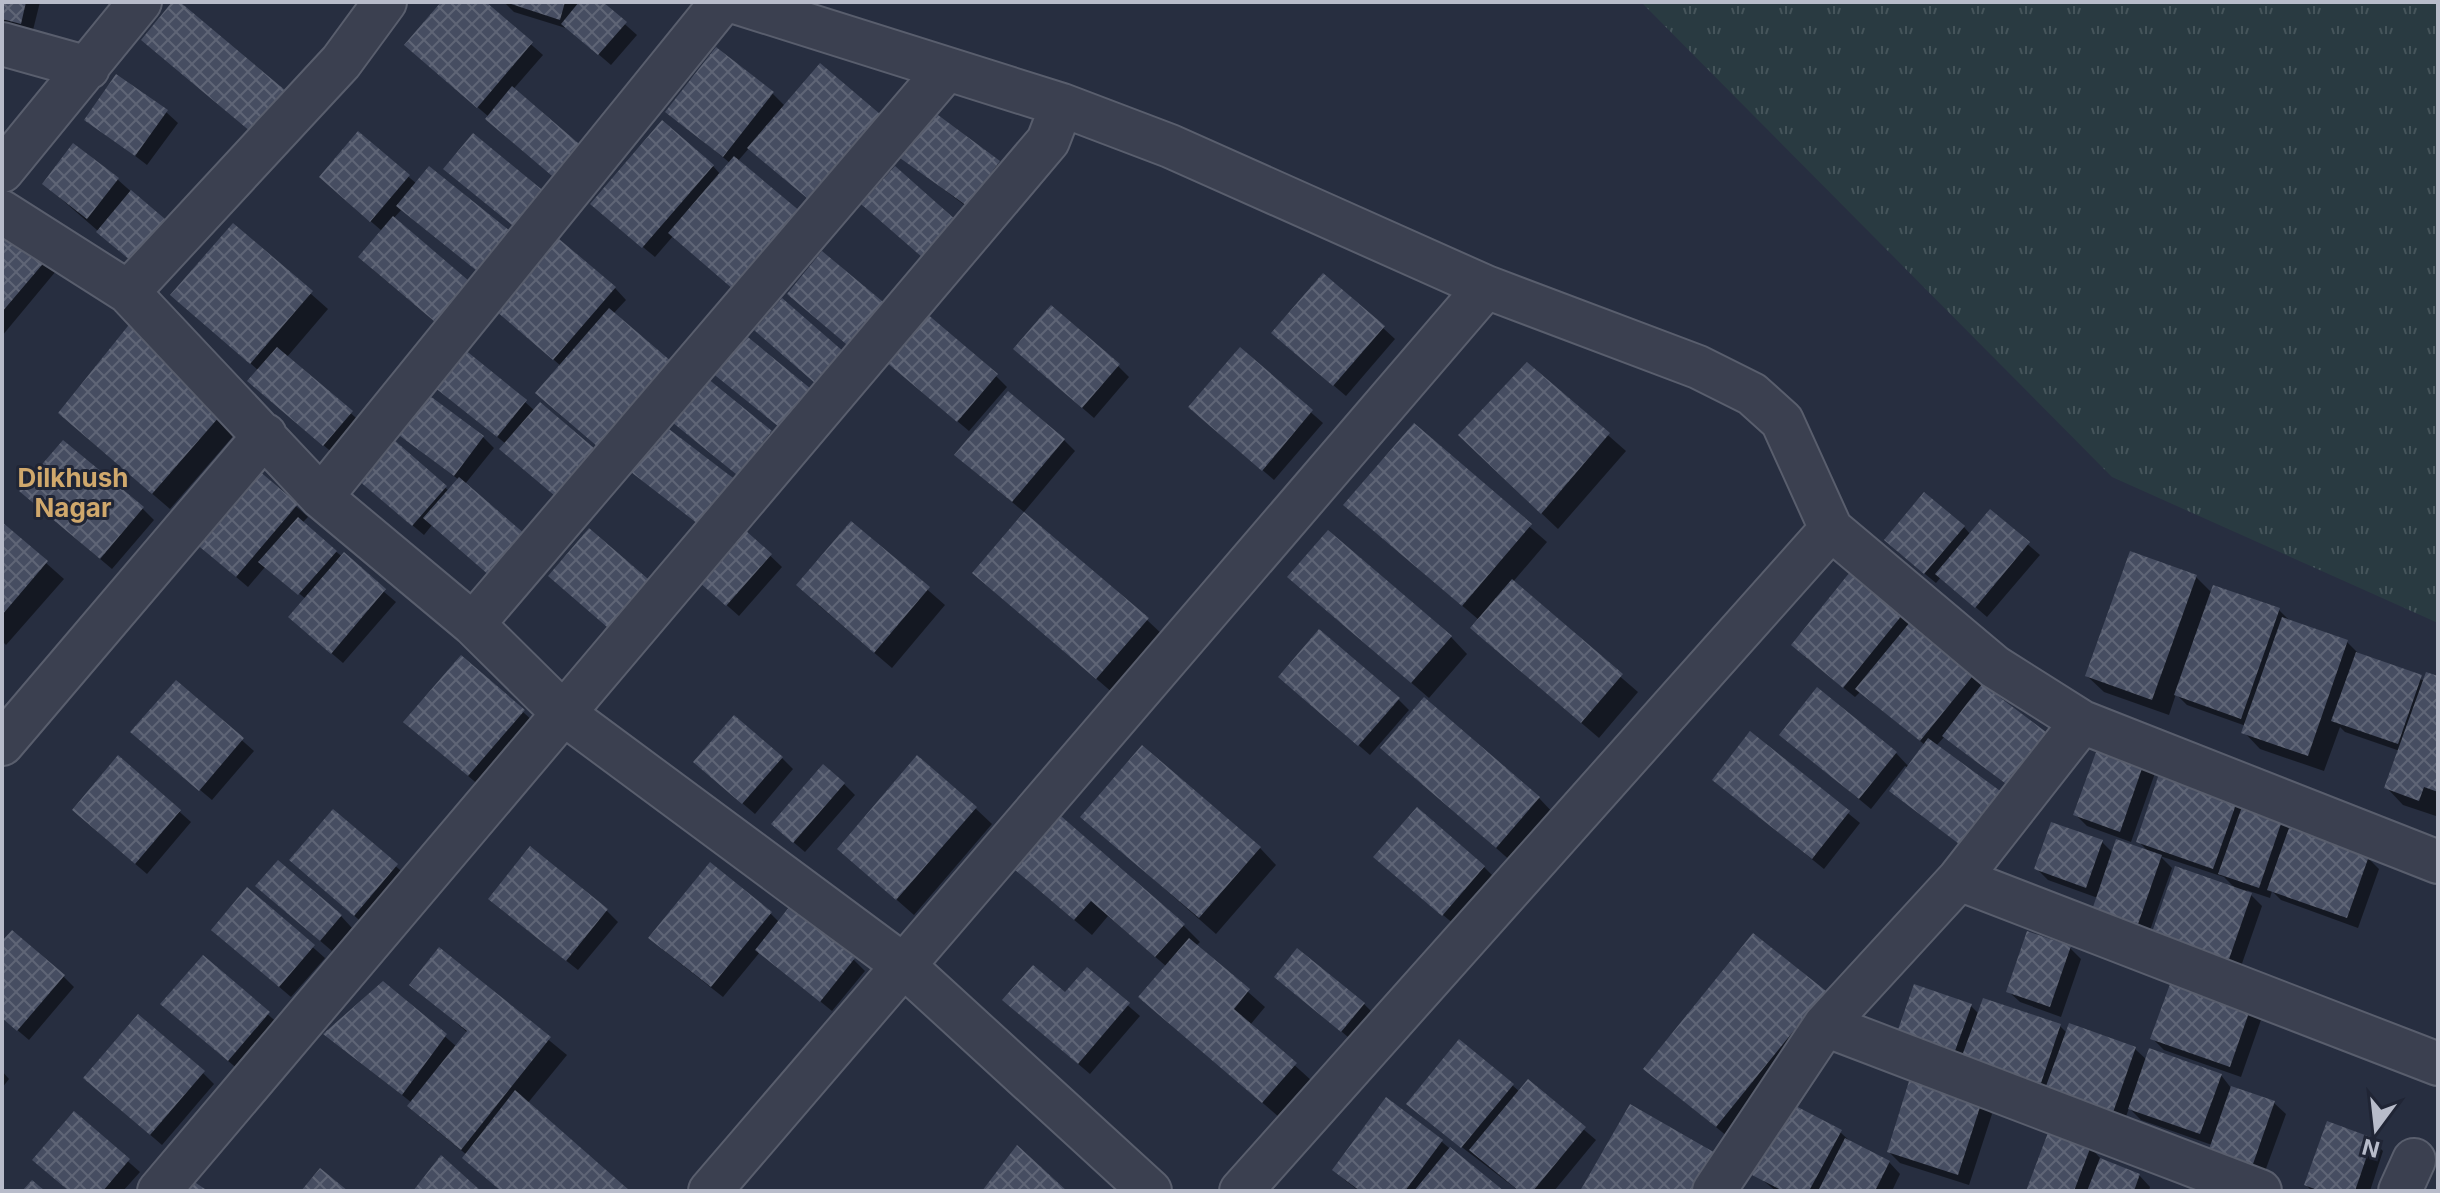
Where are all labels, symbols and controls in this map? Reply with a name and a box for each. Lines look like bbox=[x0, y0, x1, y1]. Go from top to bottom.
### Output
district label: Dilkhush Nagar bbox=[17, 462, 129, 523]
north arrow bbox=[2336, 1089, 2416, 1169]
text: N bbox=[2359, 1134, 2382, 1163]

